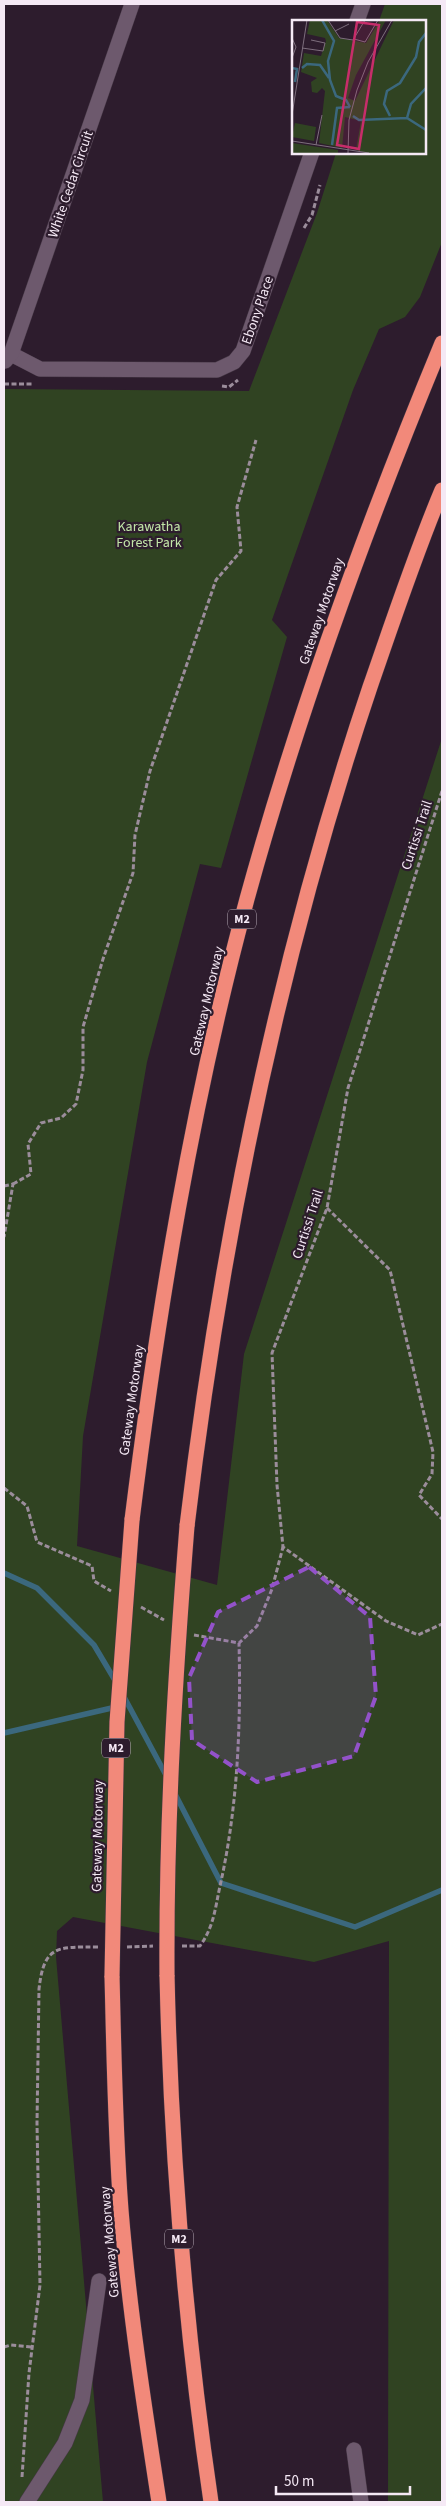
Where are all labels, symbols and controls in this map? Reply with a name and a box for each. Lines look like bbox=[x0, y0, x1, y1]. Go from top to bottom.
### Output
inset map bbox=[292, 20, 426, 154]
street label: White Cedar Circuit bbox=[43, 128, 99, 241]
street label: Ebony Place bbox=[237, 273, 279, 347]
park label: Karawatha Forest Park bbox=[116, 517, 182, 553]
street label: Gateway Motorway bbox=[294, 555, 350, 667]
street label: Curtissi Trail bbox=[396, 798, 438, 873]
road number: M2 bbox=[228, 910, 256, 929]
street label: Gateway Motorway bbox=[185, 944, 229, 1058]
street label: Curtissi Trail bbox=[287, 1187, 329, 1262]
street label: Gateway Motorway bbox=[114, 1343, 150, 1457]
road number: M2 bbox=[102, 1739, 130, 1758]
street label: Gateway Motorway bbox=[87, 1780, 109, 1892]
street label: Gateway Motorway bbox=[95, 2185, 125, 2298]
road number: M2 bbox=[165, 2230, 193, 2248]
scale bar bbox=[276, 2464, 410, 2496]
text: 50 m bbox=[284, 2471, 314, 2492]

